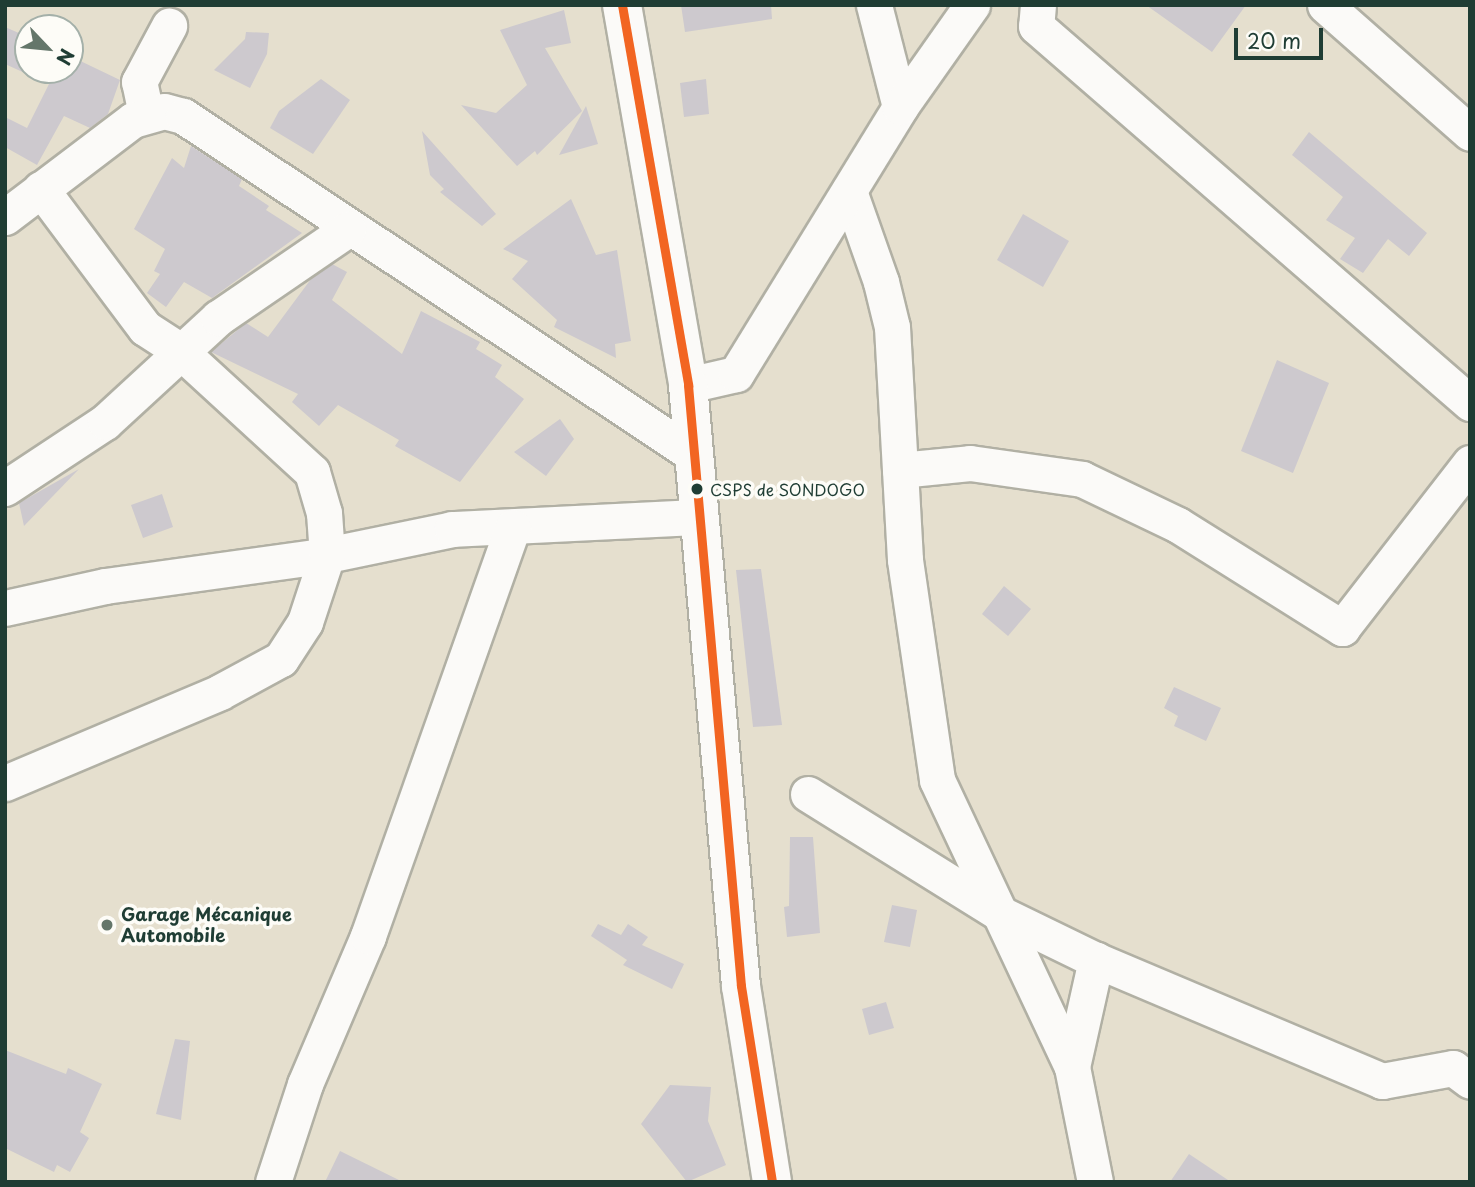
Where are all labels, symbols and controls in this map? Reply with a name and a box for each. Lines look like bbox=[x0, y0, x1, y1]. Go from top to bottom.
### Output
north arrow bbox=[14, 14, 84, 84]
scale bar bbox=[1237, 14, 1326, 58]
text: 20 m bbox=[1247, 24, 1301, 56]
text: N bbox=[50, 44, 82, 70]
place label: CSPS de SONDOGO bbox=[710, 479, 866, 499]
marker: CSPS de SONDOGO bbox=[690, 482, 704, 496]
place label: Garage Mécanique Automobile bbox=[121, 904, 291, 946]
marker: Garage Mécanique Automobile bbox=[99, 917, 115, 933]

